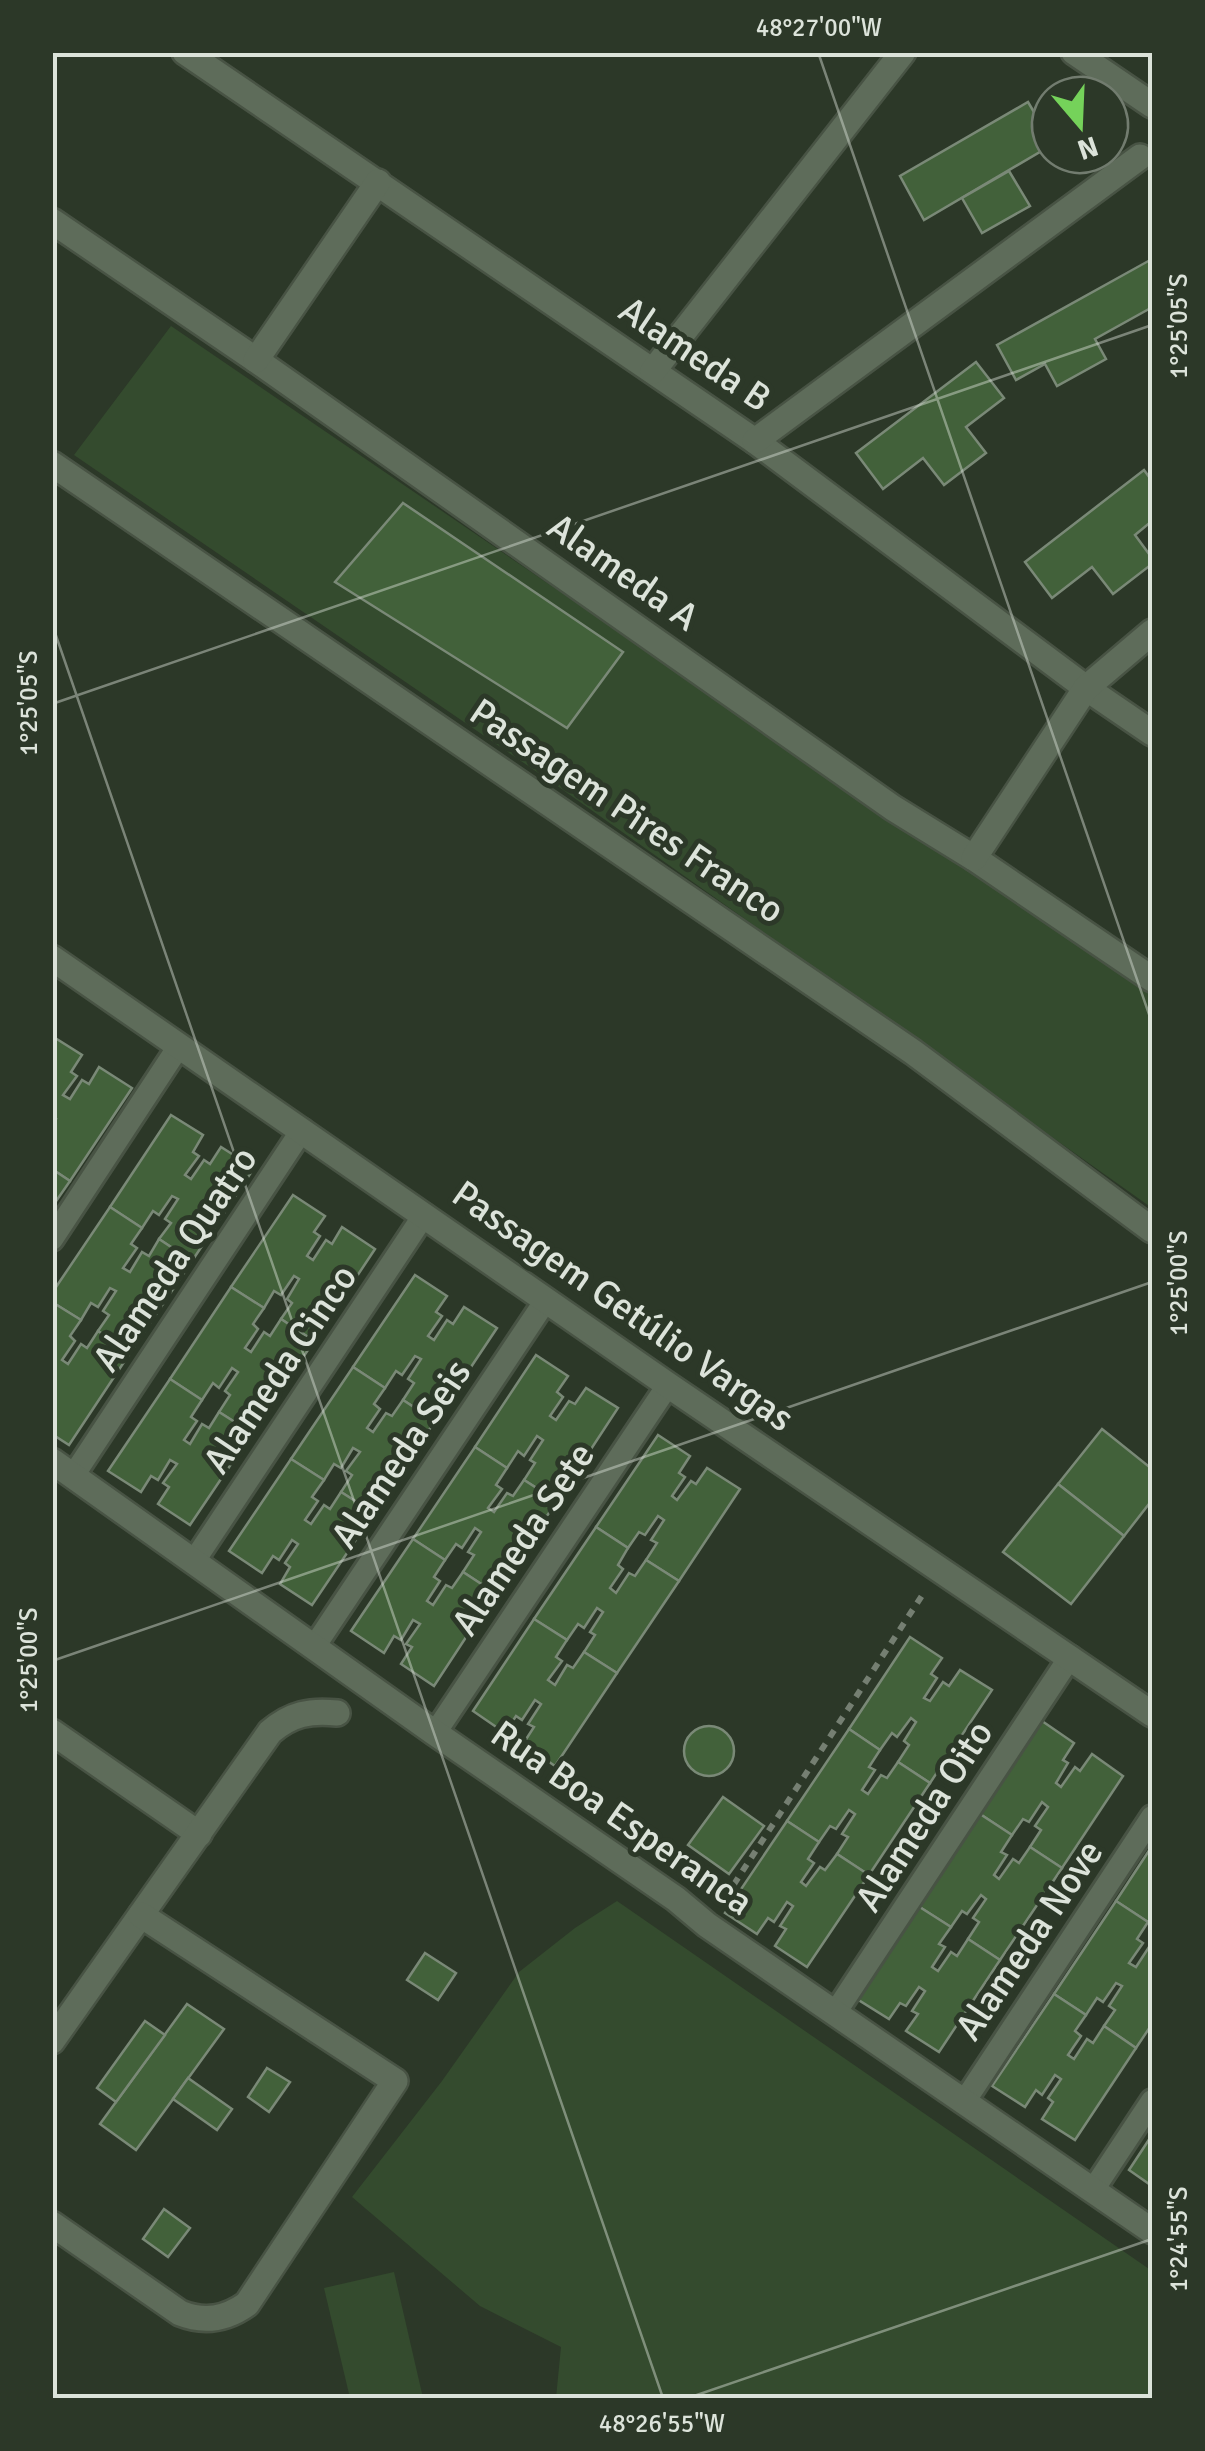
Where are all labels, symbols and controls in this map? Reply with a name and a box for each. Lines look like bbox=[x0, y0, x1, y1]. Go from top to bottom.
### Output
text: 48°27'00"W bbox=[756, 12, 882, 43]
north arrow bbox=[1030, 75, 1130, 175]
text: N bbox=[1073, 128, 1103, 167]
text: 1°25'05"S bbox=[1163, 273, 1194, 379]
street label: Alameda B bbox=[610, 286, 780, 422]
street label: Alameda A bbox=[538, 503, 708, 641]
text: 1°25'05"S bbox=[13, 650, 44, 756]
street label: Passagem Pires Franco bbox=[461, 688, 793, 934]
street label: Alameda Quatro bbox=[83, 1138, 267, 1380]
street label: Passagem Getúlio Vargas bbox=[443, 1170, 803, 1442]
text: 1°25'00"S bbox=[1163, 1230, 1194, 1336]
street label: Alameda Cinco bbox=[193, 1256, 367, 1482]
street label: Alameda Seis bbox=[321, 1351, 481, 1557]
street label: Alameda Sete bbox=[441, 1434, 605, 1644]
text: 1°25'00"S bbox=[13, 1607, 44, 1713]
street label: Rua Boa Esperanca bbox=[482, 1710, 762, 1926]
street label: Alameda Oito bbox=[845, 1712, 1003, 1920]
street label: Alameda Nove bbox=[945, 1831, 1113, 2049]
text: 1°24'55"S bbox=[1163, 2186, 1194, 2292]
text: 48°26'55"W bbox=[599, 2408, 725, 2439]

